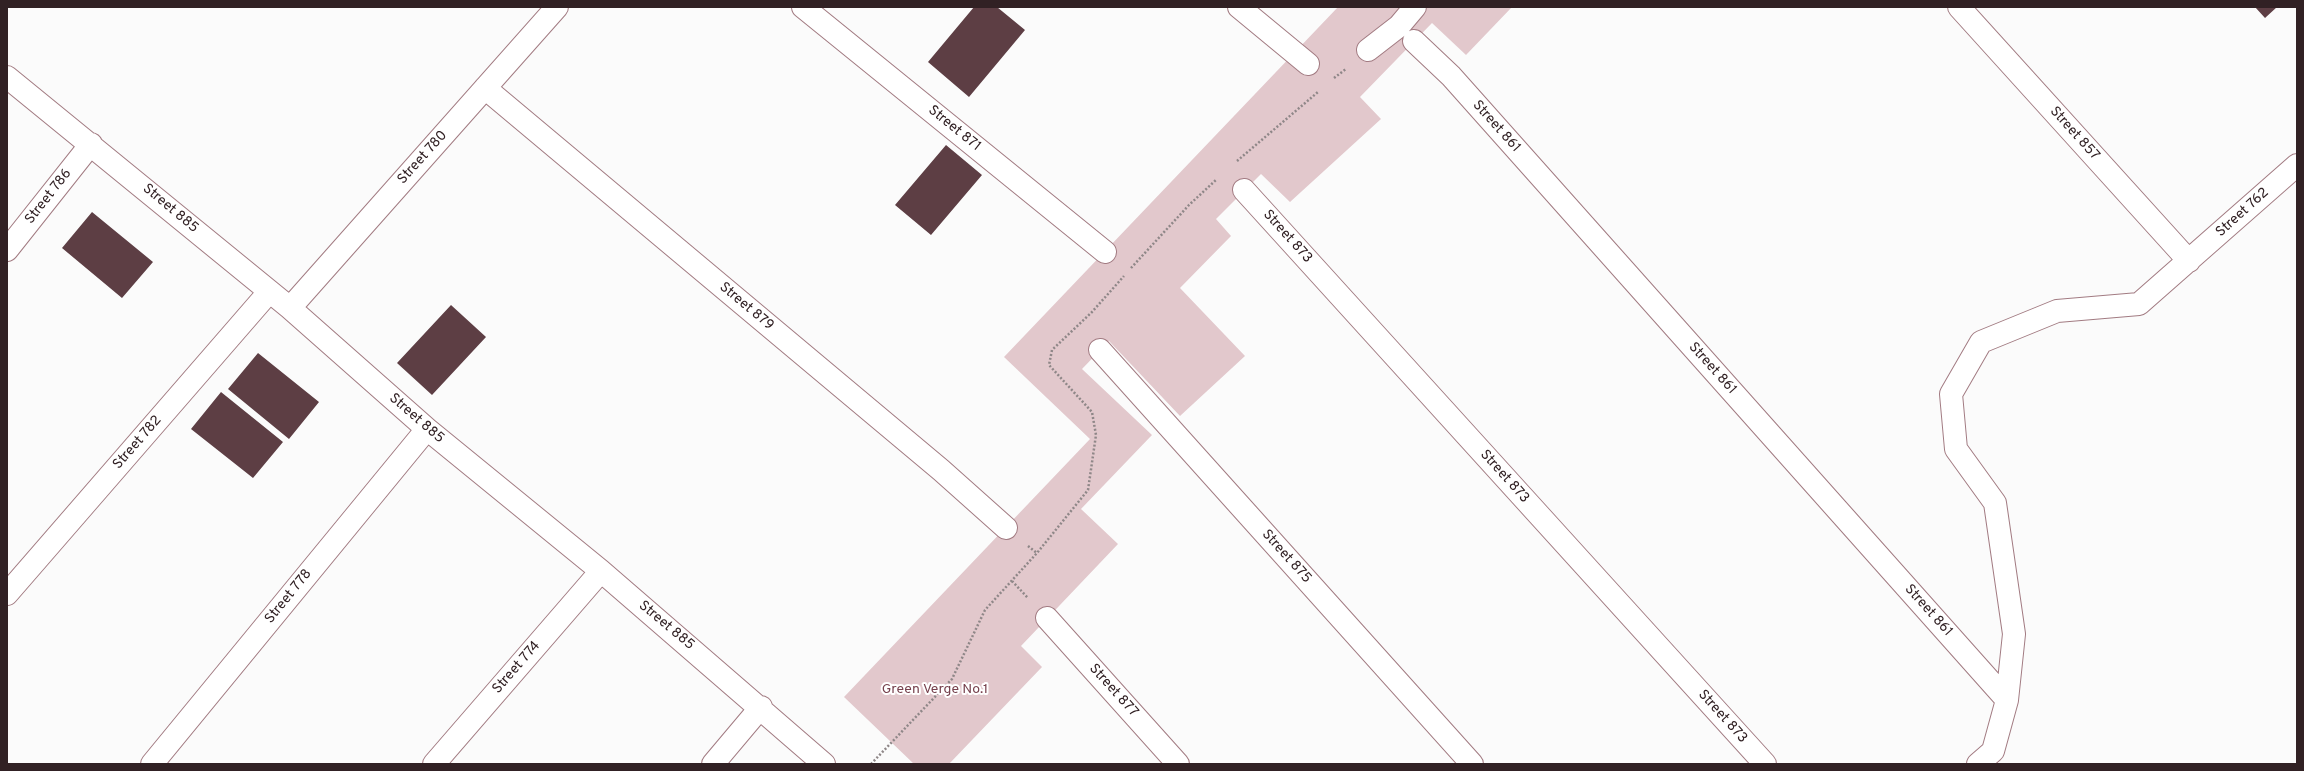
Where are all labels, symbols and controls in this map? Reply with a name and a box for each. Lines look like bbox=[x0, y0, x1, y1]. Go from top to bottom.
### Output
street label: Street 861 bbox=[1468, 98, 1524, 156]
street label: Street 871 bbox=[924, 103, 984, 155]
street label: Street 857 bbox=[2046, 104, 2102, 164]
street label: Street 780 bbox=[395, 128, 451, 188]
street label: Street 786 bbox=[22, 166, 76, 228]
street label: Street 885 bbox=[139, 181, 201, 237]
street label: Street 762 bbox=[2213, 185, 2273, 241]
street label: Street 873 bbox=[1259, 207, 1315, 267]
street label: Street 879 bbox=[715, 279, 777, 335]
street label: Street 861 bbox=[1684, 340, 1740, 398]
street label: Street 885 bbox=[385, 390, 447, 448]
street label: Street 782 bbox=[110, 413, 166, 473]
street label: Street 873 bbox=[1476, 447, 1532, 507]
street label: Street 875 bbox=[1258, 527, 1314, 587]
street label: Street 778 bbox=[262, 566, 316, 628]
street label: Street 861 bbox=[1900, 582, 1956, 640]
street label: Street 885 bbox=[635, 598, 697, 654]
street label: Street 774 bbox=[490, 638, 544, 698]
street label: Street 877 bbox=[1085, 661, 1141, 721]
park label: Green Verge No.1 bbox=[882, 682, 988, 698]
street label: Street 873 bbox=[1694, 687, 1750, 747]

